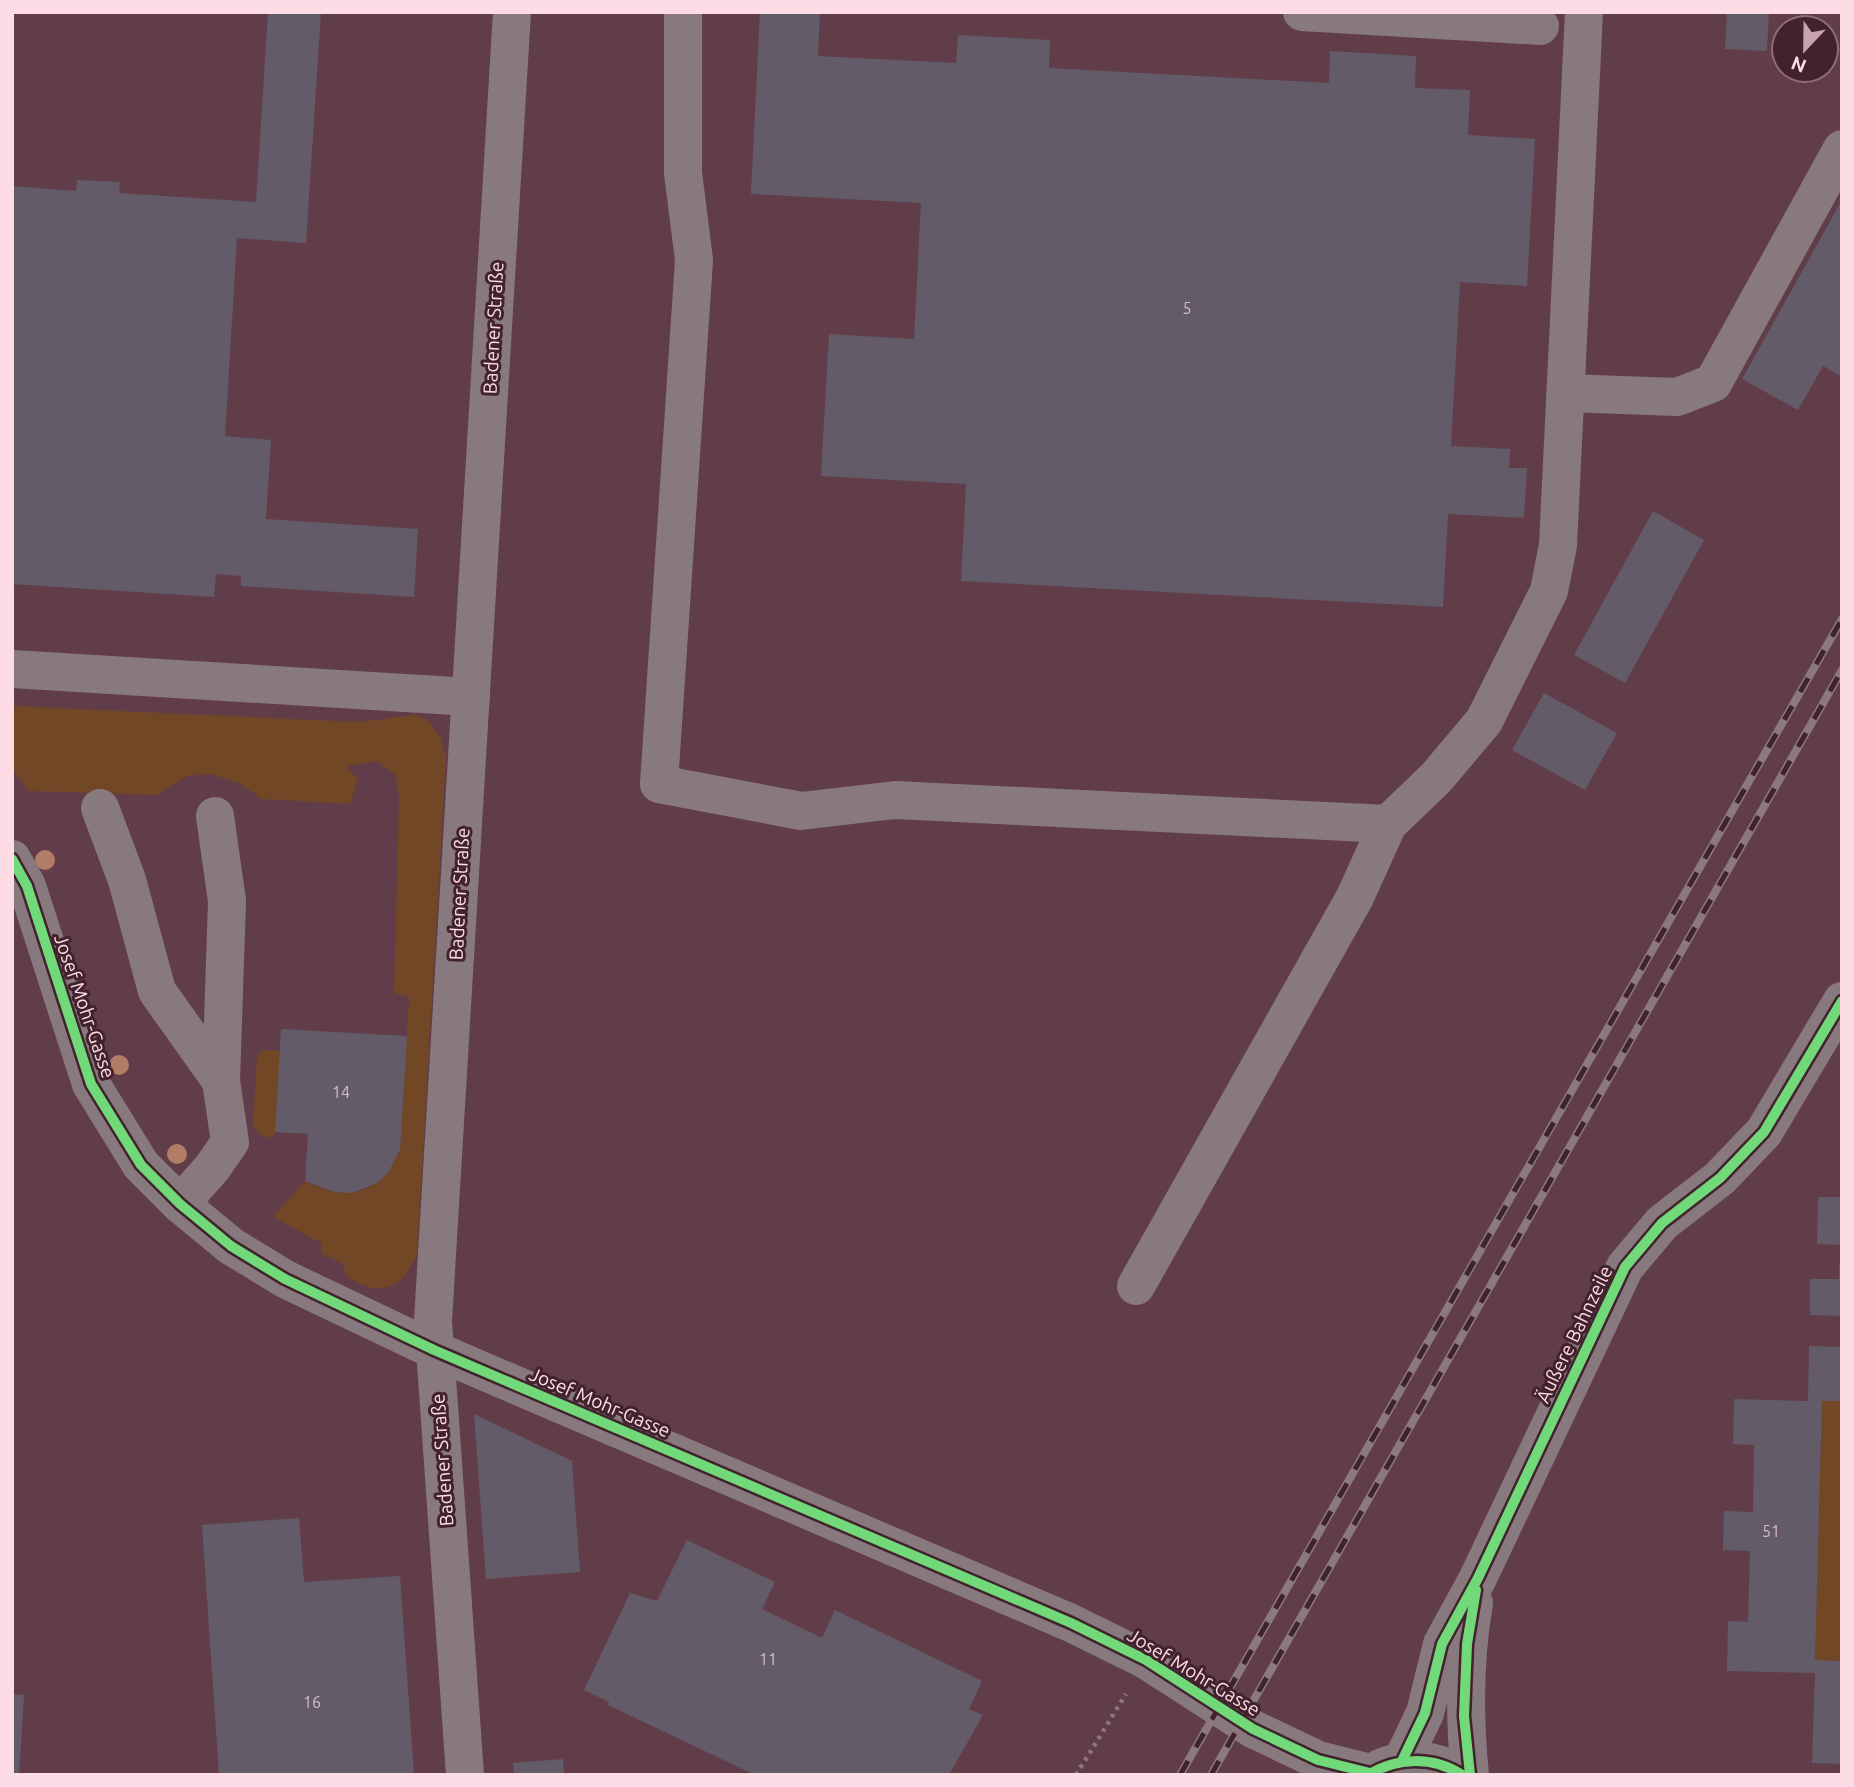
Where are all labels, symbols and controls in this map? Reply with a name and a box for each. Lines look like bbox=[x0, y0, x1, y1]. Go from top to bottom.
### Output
north arrow bbox=[1770, 14, 1840, 84]
text: N bbox=[1788, 52, 1809, 78]
street label: Badener Straße bbox=[479, 261, 507, 395]
house number: 5 bbox=[1182, 299, 1192, 317]
street label: Badener Straße bbox=[445, 827, 473, 961]
street label: Josef Mohr-Gasse bbox=[50, 931, 120, 1081]
house number: 14 bbox=[332, 1083, 350, 1101]
street label: Äußere Bahnzeile bbox=[1531, 1262, 1617, 1406]
street label: Josef Mohr-Gasse bbox=[526, 1362, 674, 1442]
street label: Badener Straße bbox=[426, 1393, 458, 1527]
house number: 51 bbox=[1762, 1522, 1780, 1540]
street label: Josef Mohr-Gasse bbox=[1124, 1624, 1264, 1720]
house number: 11 bbox=[759, 1650, 777, 1668]
house number: 16 bbox=[303, 1693, 321, 1711]

